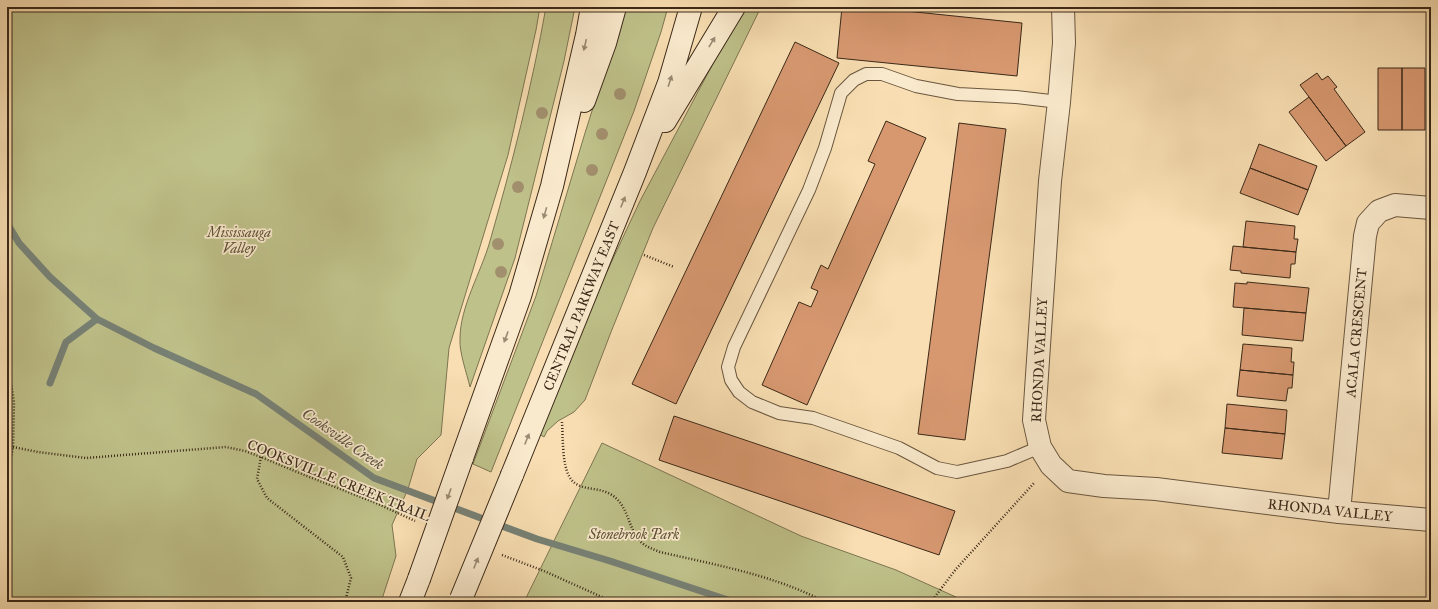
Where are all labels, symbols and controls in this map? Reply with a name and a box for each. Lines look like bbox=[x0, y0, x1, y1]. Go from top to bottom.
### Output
one-way arrow bbox=[709, 36, 716, 48]
one-way arrow bbox=[582, 40, 588, 52]
one-way arrow bbox=[667, 74, 673, 86]
one-way arrow bbox=[620, 196, 626, 207]
one-way arrow bbox=[542, 207, 548, 219]
street label: CENTRAL PARKWAY EAST bbox=[540, 219, 623, 393]
park label: Mississauga Valley bbox=[205, 224, 271, 257]
street label: ACALA CRESCENT bbox=[1342, 267, 1371, 399]
street label: RHONDA VALLEY bbox=[1028, 296, 1051, 423]
one-way arrow bbox=[502, 331, 508, 343]
water label: Cooksville Creek bbox=[299, 404, 387, 474]
one-way arrow bbox=[524, 433, 530, 445]
street label: COOKSVILLE CREEK TRAIL bbox=[245, 436, 433, 525]
one-way arrow bbox=[446, 489, 452, 501]
street label: RHONDA VALLEY bbox=[1267, 496, 1394, 526]
park label: Stonebrook Park bbox=[588, 526, 680, 543]
one-way arrow bbox=[474, 556, 480, 568]

